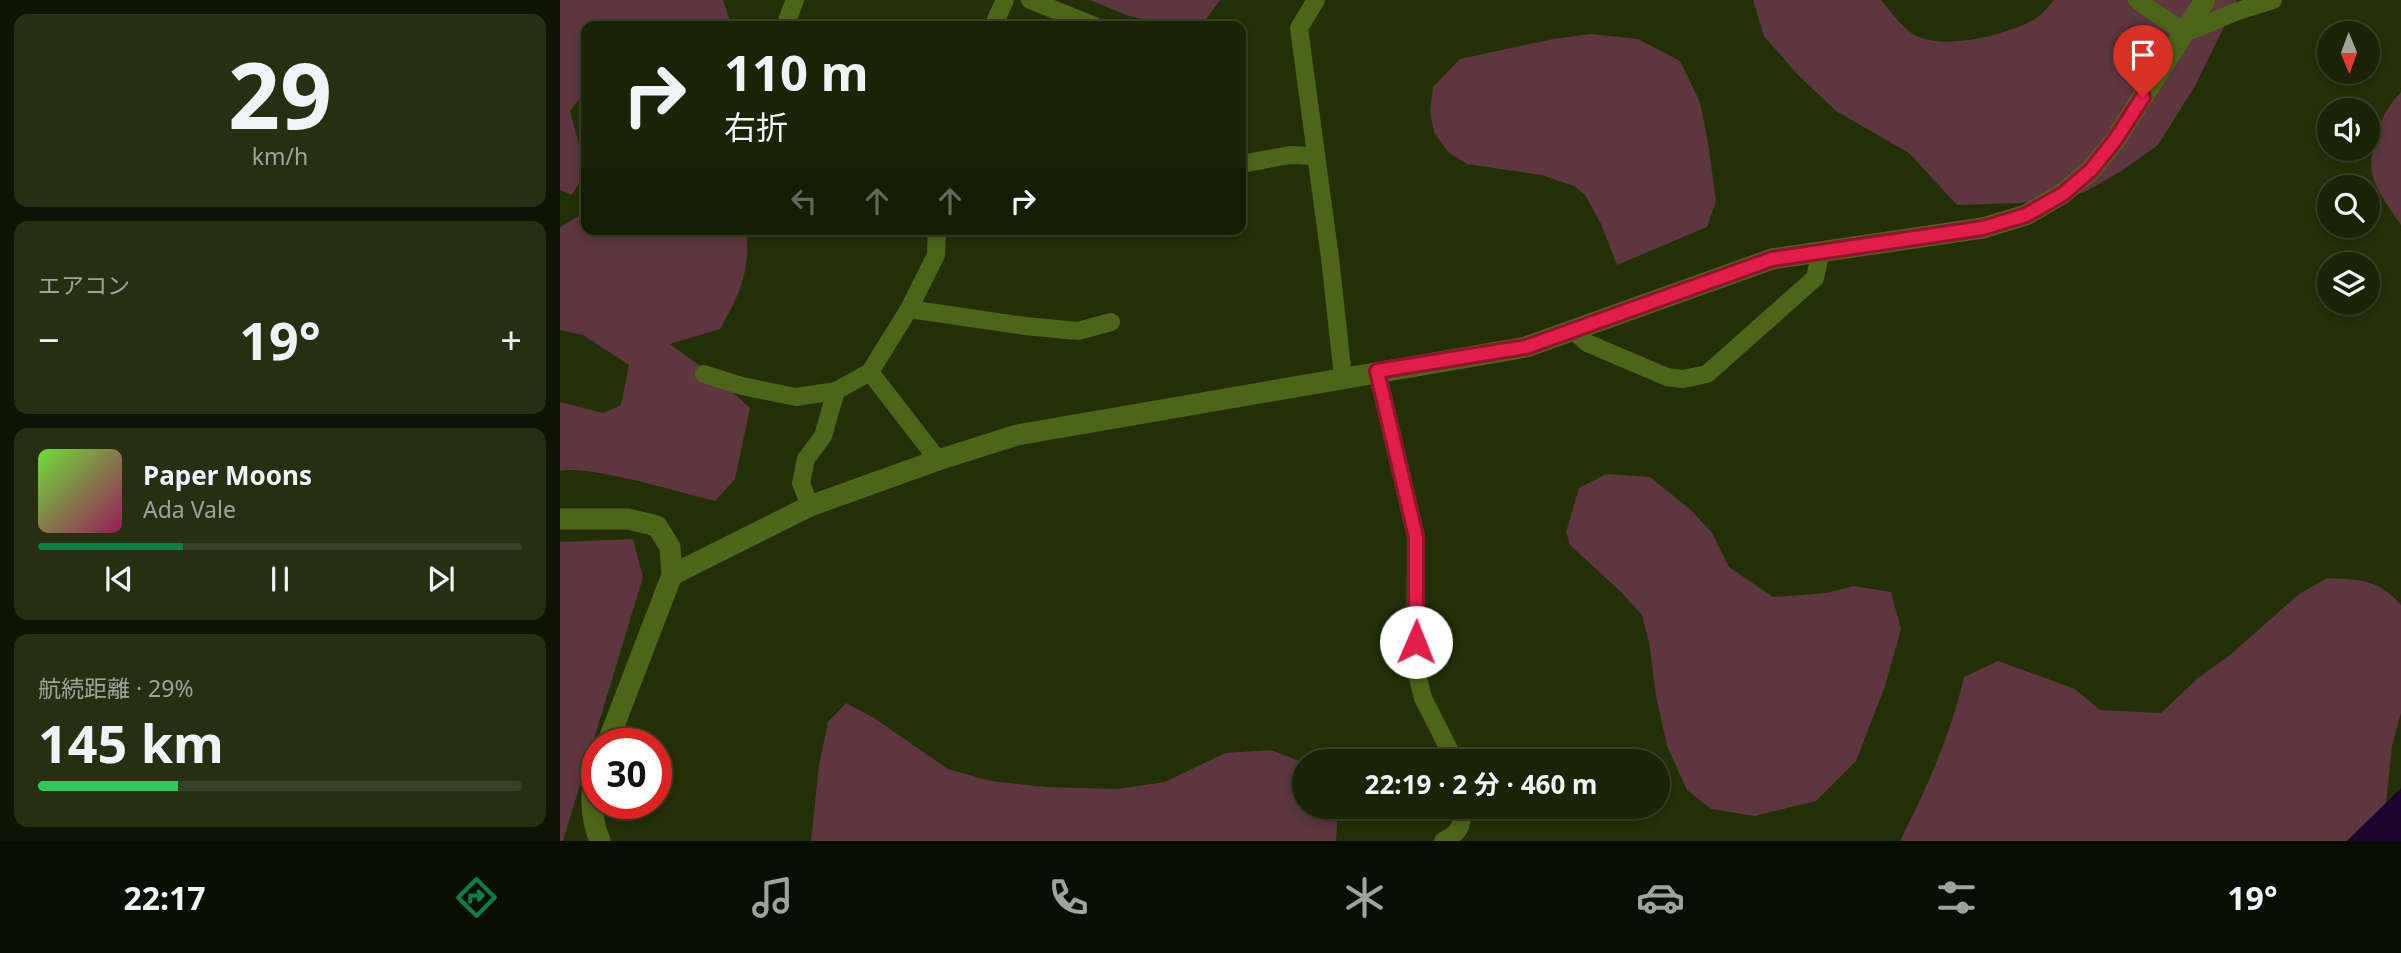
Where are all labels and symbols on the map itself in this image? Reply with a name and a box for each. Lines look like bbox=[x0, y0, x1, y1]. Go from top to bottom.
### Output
north arrow bbox=[2317, 21, 2380, 84]
pin bbox=[2113, 25, 2173, 97]
position arrow bbox=[1379, 605, 1453, 679]
speed limit sign: 30 bbox=[581, 728, 672, 819]

